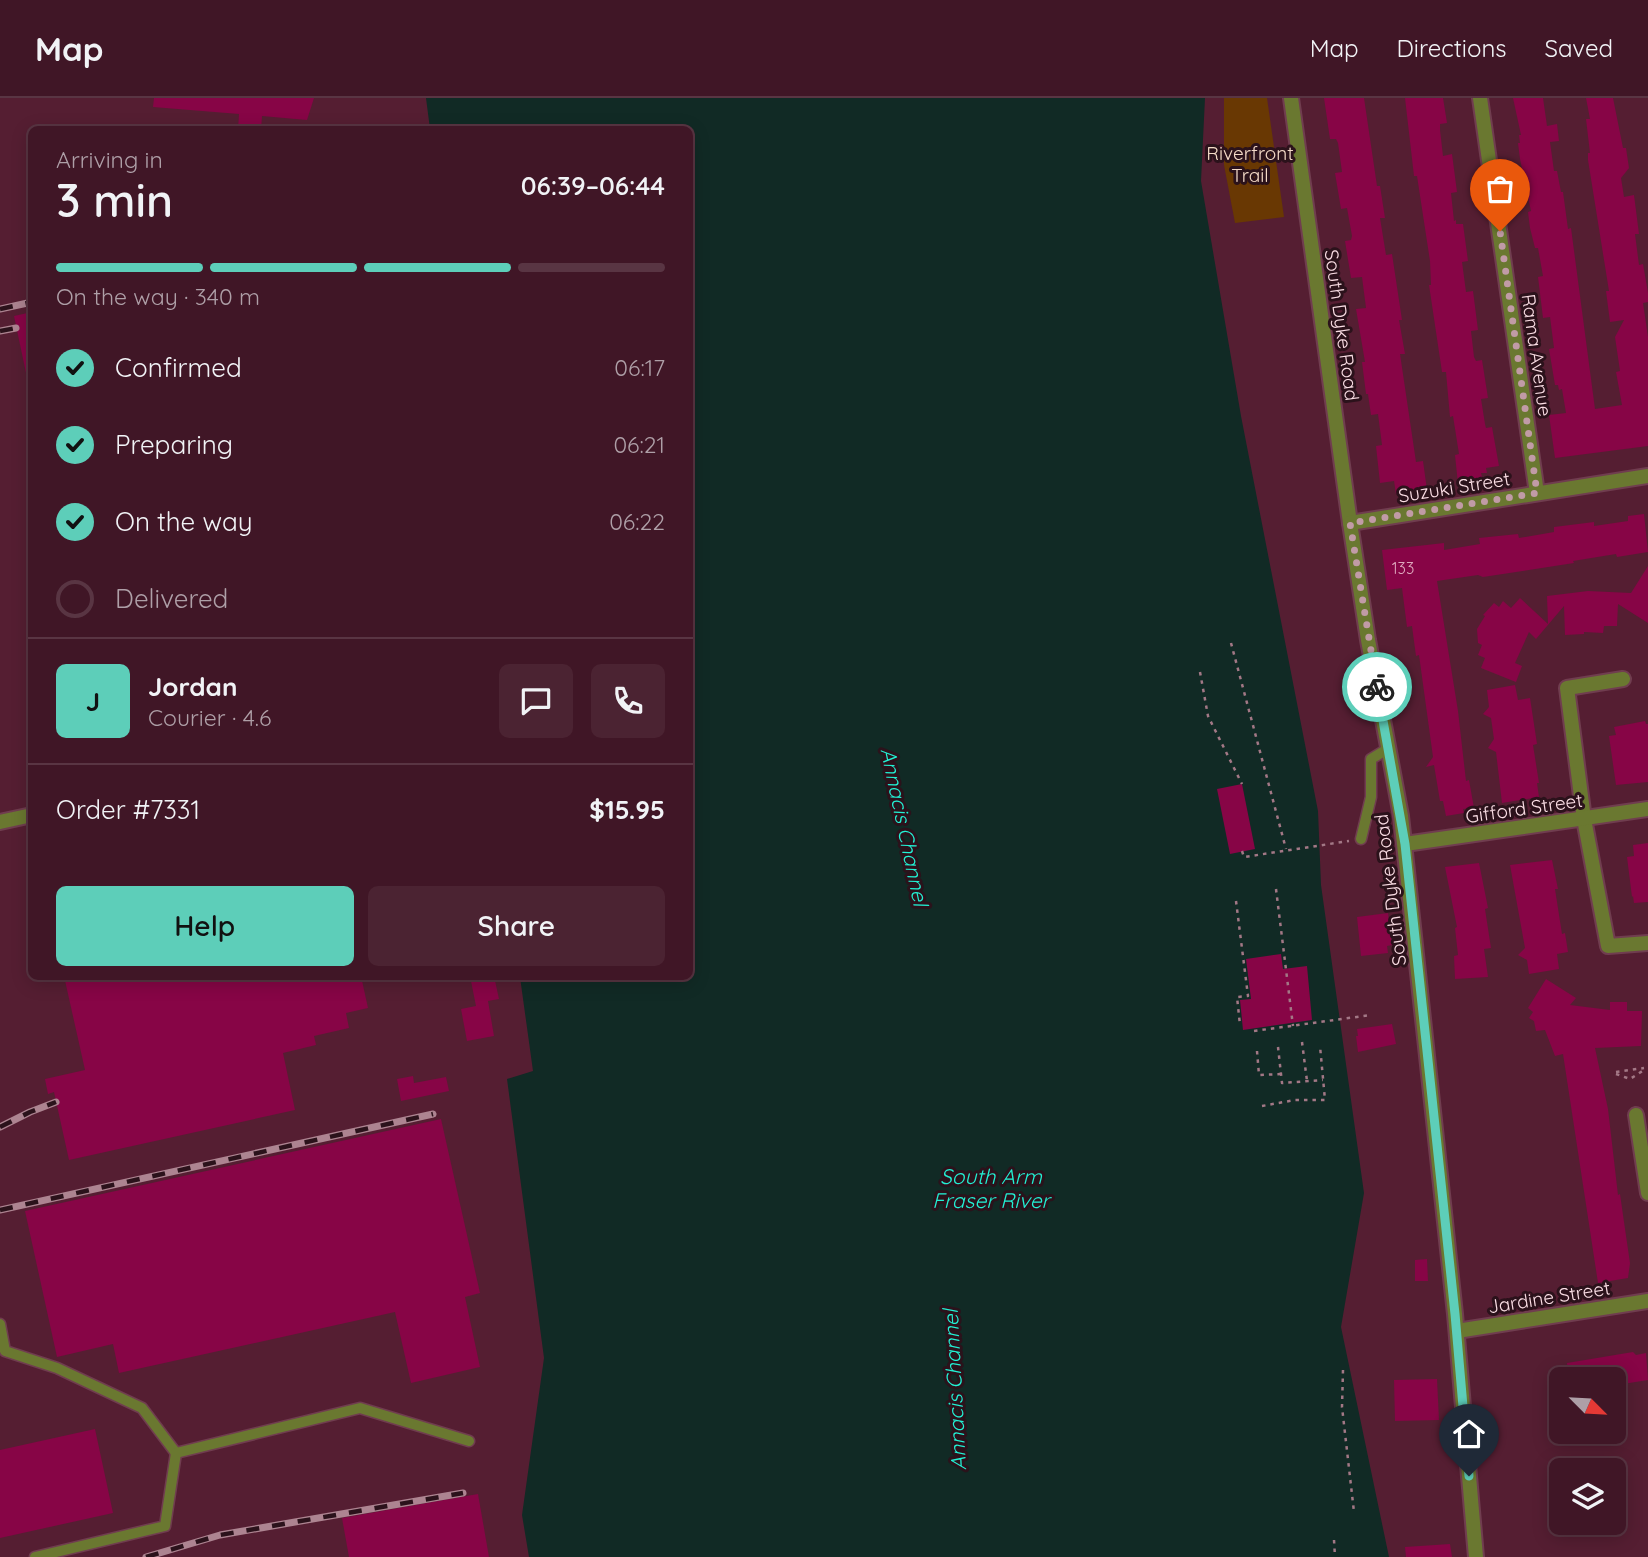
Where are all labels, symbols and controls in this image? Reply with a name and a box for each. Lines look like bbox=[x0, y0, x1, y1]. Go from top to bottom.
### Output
text: Map bbox=[35, 28, 103, 69]
text: Map bbox=[1310, 33, 1359, 63]
text: Directions bbox=[1397, 33, 1507, 63]
text: Saved bbox=[1545, 33, 1613, 63]
park label: Riverfront Trail bbox=[1206, 141, 1294, 187]
text: Arriving in bbox=[56, 145, 163, 174]
pin bbox=[1470, 159, 1530, 231]
text: 06:39–06:44 bbox=[521, 169, 665, 202]
icon: bag bbox=[1481, 170, 1519, 208]
text: 3 min bbox=[56, 171, 173, 229]
street label: South Dyke Road bbox=[1319, 248, 1365, 402]
text: On the way · 340 m bbox=[56, 282, 260, 311]
street label: Rama Avenue bbox=[1517, 292, 1557, 418]
icon: check bbox=[56, 349, 94, 387]
text: Confirmed bbox=[115, 351, 242, 384]
text: 06:17 bbox=[614, 353, 665, 382]
icon: check bbox=[56, 426, 94, 464]
text: Preparing bbox=[115, 428, 233, 461]
text: 06:21 bbox=[613, 430, 665, 459]
street label: Suzuki Street bbox=[1396, 466, 1512, 508]
icon: check bbox=[56, 503, 94, 541]
text: On the way bbox=[115, 505, 253, 538]
text: 06:22 bbox=[609, 507, 665, 536]
house number: 133 bbox=[1392, 558, 1414, 578]
text: Delivered bbox=[115, 582, 228, 615]
courier bbox=[1342, 652, 1412, 722]
button: chat bbox=[499, 664, 573, 738]
button: phone bbox=[591, 664, 665, 738]
icon: bike bbox=[1358, 668, 1396, 706]
text: Jordan bbox=[148, 670, 237, 703]
text: J bbox=[86, 685, 100, 718]
text: Courier · 4.6 bbox=[148, 703, 271, 732]
water label: Annacis Channel bbox=[876, 745, 935, 910]
street label: Gifford Street bbox=[1464, 788, 1584, 828]
text: Order #7331 bbox=[56, 793, 200, 826]
text: $15.95 bbox=[589, 793, 665, 826]
street label: South Dyke Road bbox=[1369, 813, 1411, 967]
button: Help bbox=[56, 886, 354, 966]
button: Share bbox=[368, 886, 665, 966]
water label: South Arm Fraser River bbox=[932, 1163, 1053, 1213]
street label: Jardine Street bbox=[1486, 1275, 1612, 1319]
water label: Annacis Channel bbox=[937, 1307, 971, 1471]
north arrow bbox=[1549, 1367, 1626, 1444]
map controls bbox=[1549, 1367, 1626, 1535]
pin bbox=[1439, 1404, 1499, 1476]
icon: home bbox=[1450, 1415, 1488, 1453]
button: layers bbox=[1549, 1458, 1626, 1535]

